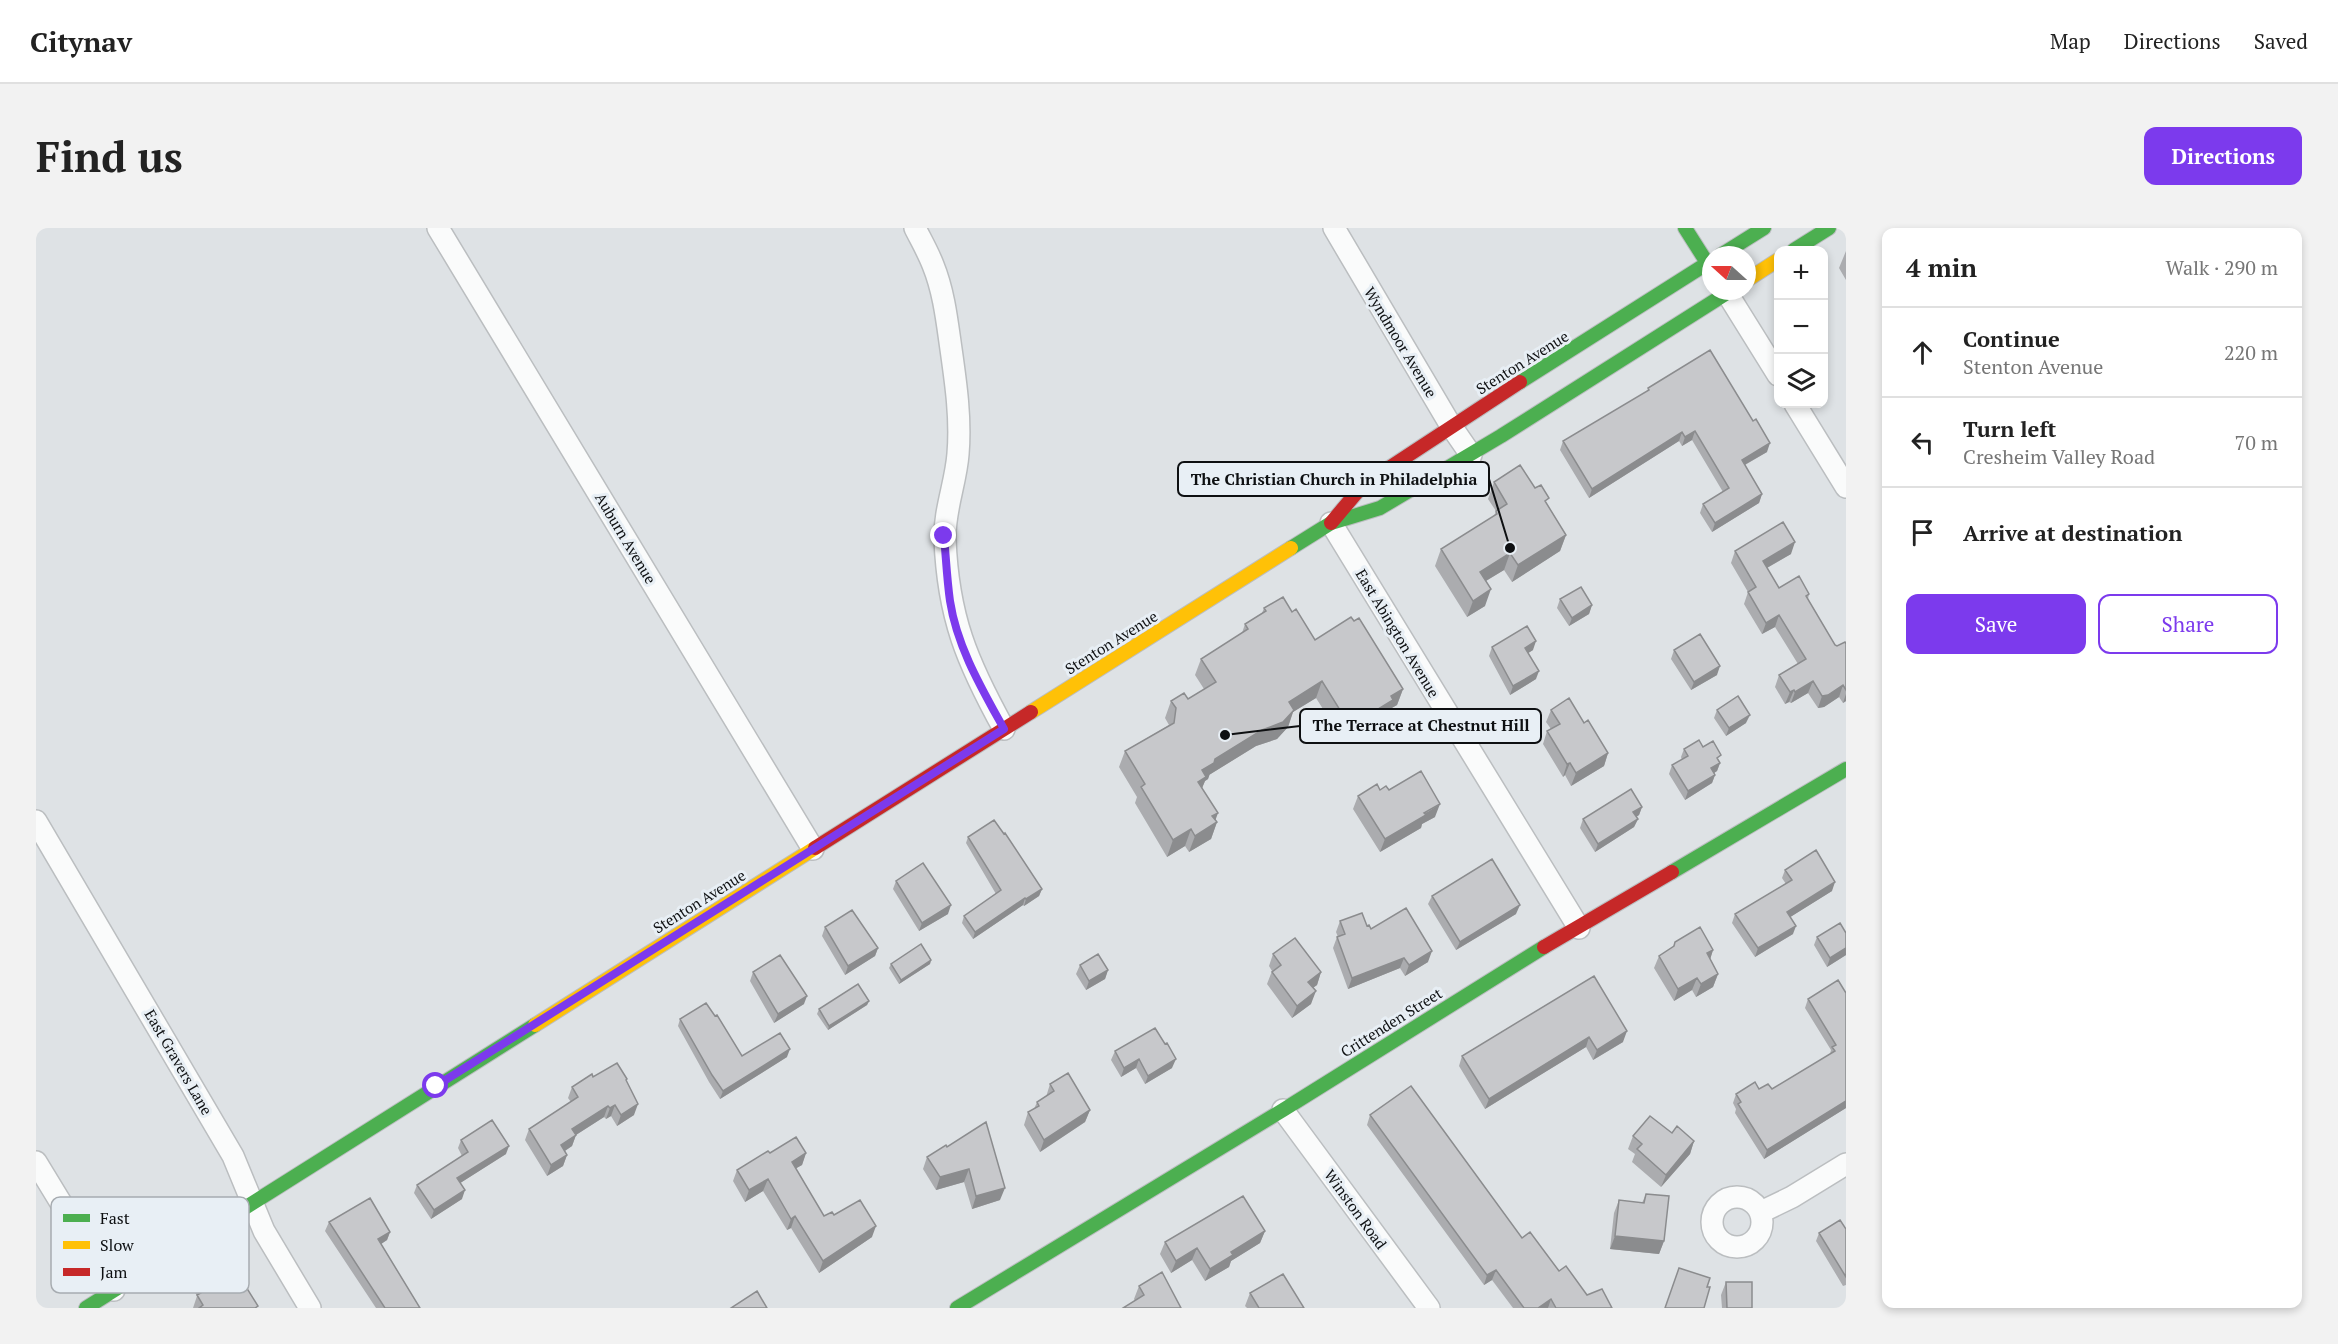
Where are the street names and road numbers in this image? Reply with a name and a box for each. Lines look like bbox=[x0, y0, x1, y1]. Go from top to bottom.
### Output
street label: Wyndmoor Avenue bbox=[1360, 283, 1442, 401]
street label: Stenton Avenue bbox=[1472, 326, 1572, 398]
street label: Auburn Avenue bbox=[591, 489, 661, 587]
street label: East Abington Avenue bbox=[1352, 565, 1444, 701]
street label: Stenton Avenue bbox=[1061, 606, 1161, 678]
street label: Stenton Avenue bbox=[649, 865, 749, 937]
street label: Crittenden Street bbox=[1337, 983, 1446, 1061]
street label: East Gravers Lane bbox=[141, 1006, 217, 1118]
street label: Winston Road bbox=[1320, 1165, 1392, 1253]

